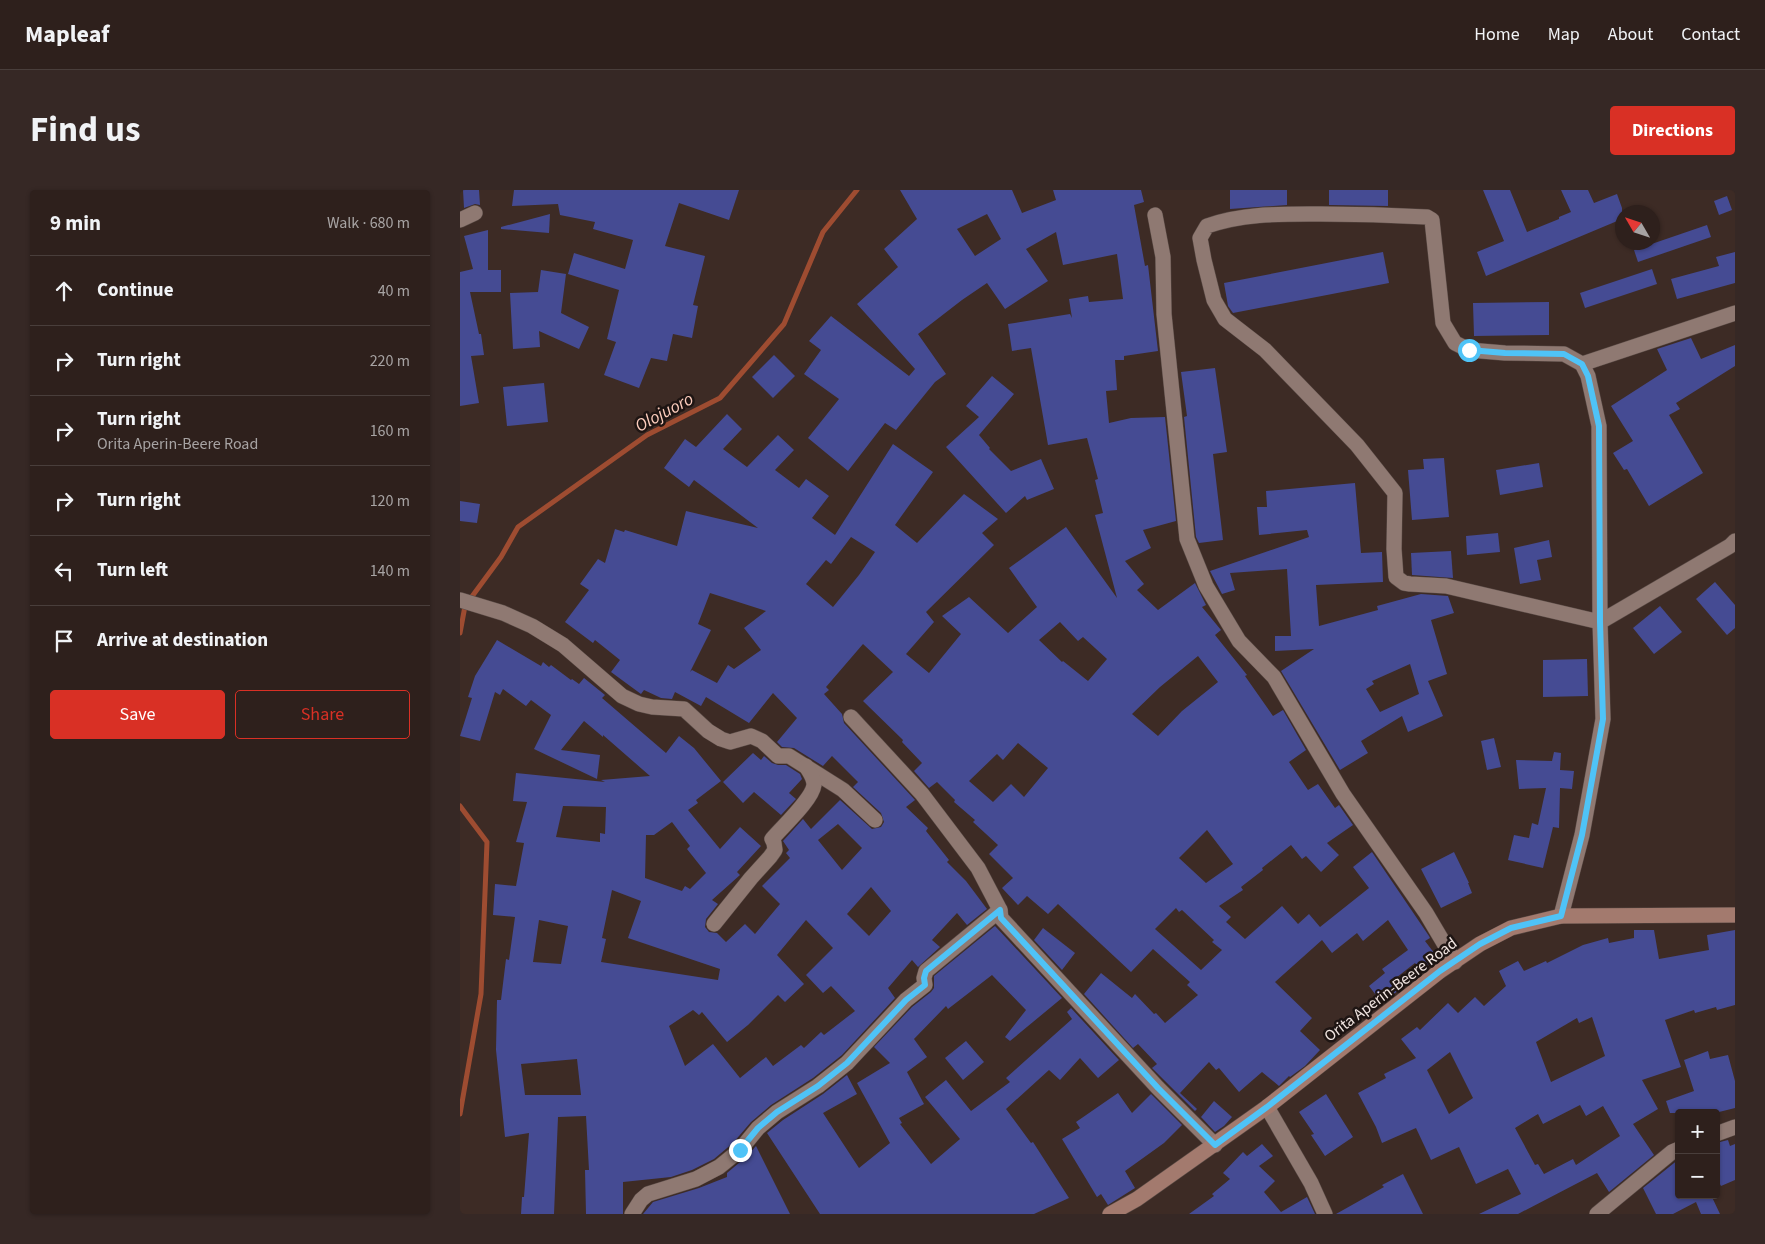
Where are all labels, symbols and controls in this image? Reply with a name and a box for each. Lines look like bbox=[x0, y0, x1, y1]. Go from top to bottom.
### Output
text: Mapleaf bbox=[25, 17, 110, 52]
text: Home bbox=[1474, 22, 1520, 47]
text: Map bbox=[1548, 22, 1580, 47]
text: About bbox=[1608, 22, 1653, 47]
text: Contact bbox=[1681, 22, 1740, 47]
text: Find us bbox=[30, 105, 140, 155]
button: Directions bbox=[1610, 106, 1735, 155]
north arrow bbox=[1615, 205, 1660, 250]
text: 9 min bbox=[50, 208, 101, 238]
text: Walk · 680 m bbox=[327, 212, 410, 234]
icon: ahead bbox=[50, 277, 78, 305]
text: Continue bbox=[97, 277, 174, 304]
text: 40 m bbox=[378, 280, 410, 302]
route start bbox=[1458, 339, 1481, 362]
icon: right bbox=[50, 347, 78, 375]
text: Turn right bbox=[97, 347, 181, 374]
text: 220 m bbox=[370, 350, 410, 372]
water label: Olojuoro bbox=[630, 387, 698, 438]
text: Turn right bbox=[97, 406, 181, 433]
icon: right bbox=[50, 417, 78, 445]
text: 160 m bbox=[370, 420, 410, 442]
text: Orita Aperin-Beere Road bbox=[97, 433, 258, 455]
icon: right bbox=[50, 487, 78, 515]
text: Turn right bbox=[97, 487, 181, 514]
text: 120 m bbox=[370, 490, 410, 512]
icon: left bbox=[50, 557, 78, 585]
text: Turn left bbox=[97, 557, 168, 584]
text: 140 m bbox=[370, 560, 410, 582]
icon: arrive bbox=[50, 627, 78, 655]
text: Arrive at destination bbox=[97, 627, 268, 654]
button: Save bbox=[50, 690, 225, 739]
button: Share bbox=[235, 690, 410, 739]
street label: Orita Aperin-Beere Road bbox=[1320, 932, 1462, 1047]
map controls bbox=[1675, 1109, 1720, 1199]
button: + bbox=[1675, 1109, 1720, 1154]
route end bbox=[729, 1139, 752, 1162]
button: − bbox=[1675, 1154, 1720, 1199]

